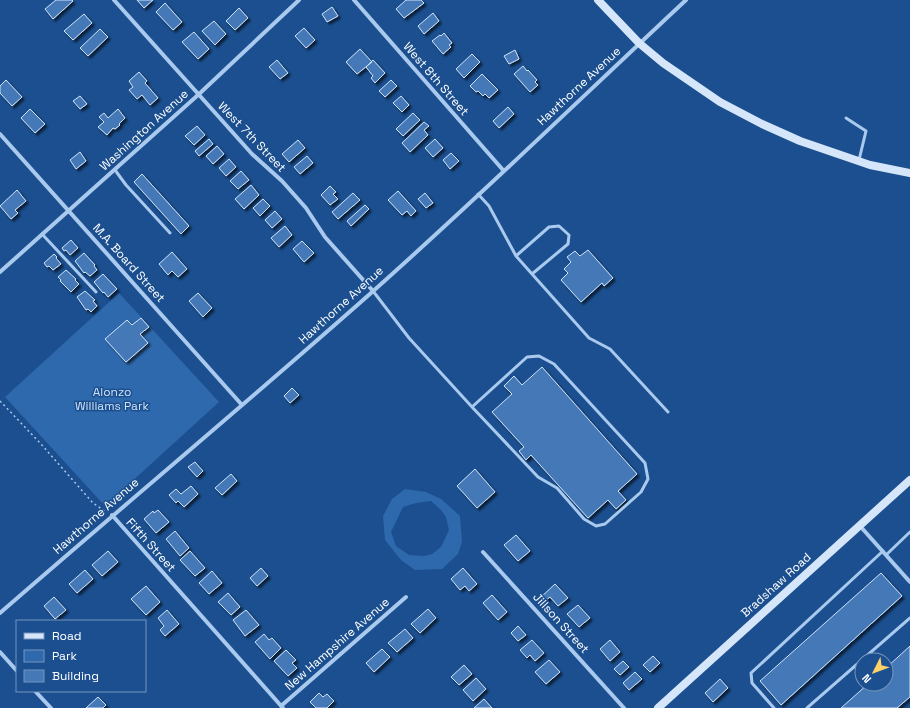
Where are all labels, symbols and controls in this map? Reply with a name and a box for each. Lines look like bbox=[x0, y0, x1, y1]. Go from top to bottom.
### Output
street label: West 8th Street bbox=[400, 39, 472, 119]
street label: Hawthorne Avenue bbox=[534, 43, 624, 129]
street label: Washington Avenue bbox=[96, 86, 192, 174]
street label: West 7th Street bbox=[214, 98, 290, 176]
street label: M.A. Board Street bbox=[89, 220, 169, 306]
street label: Hawthorne Avenue bbox=[295, 263, 387, 347]
park label: Alonzo Williams Park bbox=[75, 384, 149, 414]
street label: Hawthorne Avenue bbox=[50, 474, 142, 558]
street label: Fifth Street bbox=[123, 515, 179, 575]
street label: Bradshaw Road bbox=[737, 549, 815, 621]
street label: Jillson Street bbox=[529, 589, 593, 657]
street label: New Hampshire Avenue bbox=[281, 594, 393, 694]
legend bbox=[16, 620, 146, 692]
text: Road bbox=[52, 628, 81, 644]
text: Park bbox=[52, 648, 77, 664]
north arrow bbox=[854, 652, 894, 692]
text: Building bbox=[52, 668, 99, 684]
text: N bbox=[859, 671, 874, 686]

